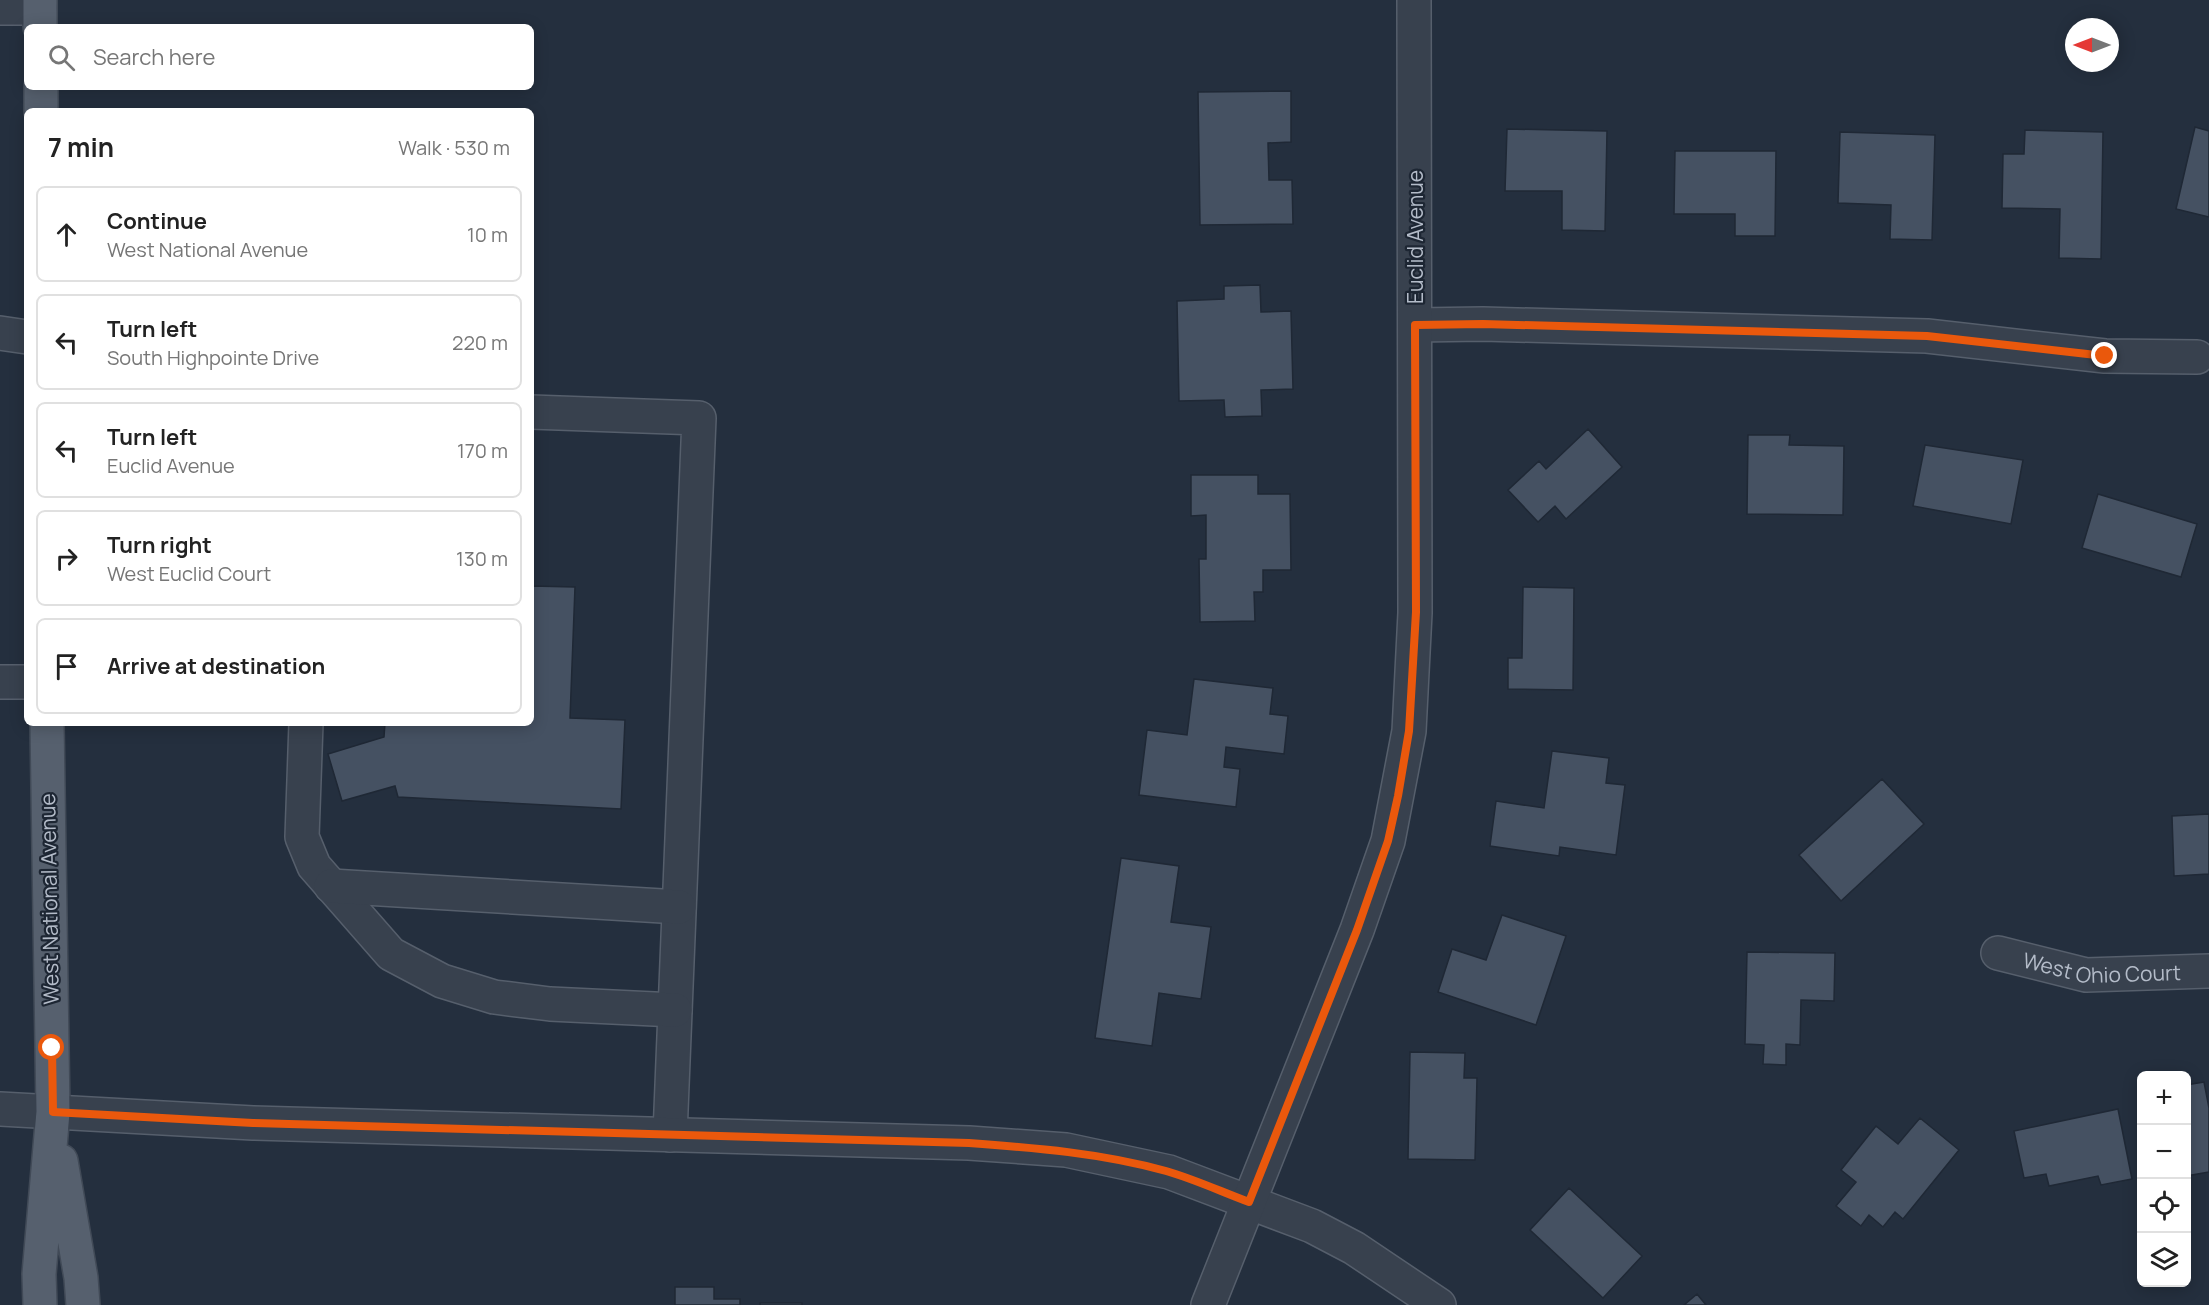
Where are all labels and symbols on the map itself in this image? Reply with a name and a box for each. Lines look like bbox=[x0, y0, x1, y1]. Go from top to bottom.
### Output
north arrow bbox=[2065, 18, 2119, 72]
street label: Euclid Avenue bbox=[1401, 170, 1429, 304]
route end bbox=[2091, 342, 2117, 368]
street label: West National Avenue bbox=[33, 793, 65, 1005]
street label: West Ohio Court bbox=[2020, 946, 2181, 990]
route start bbox=[38, 1034, 64, 1060]

